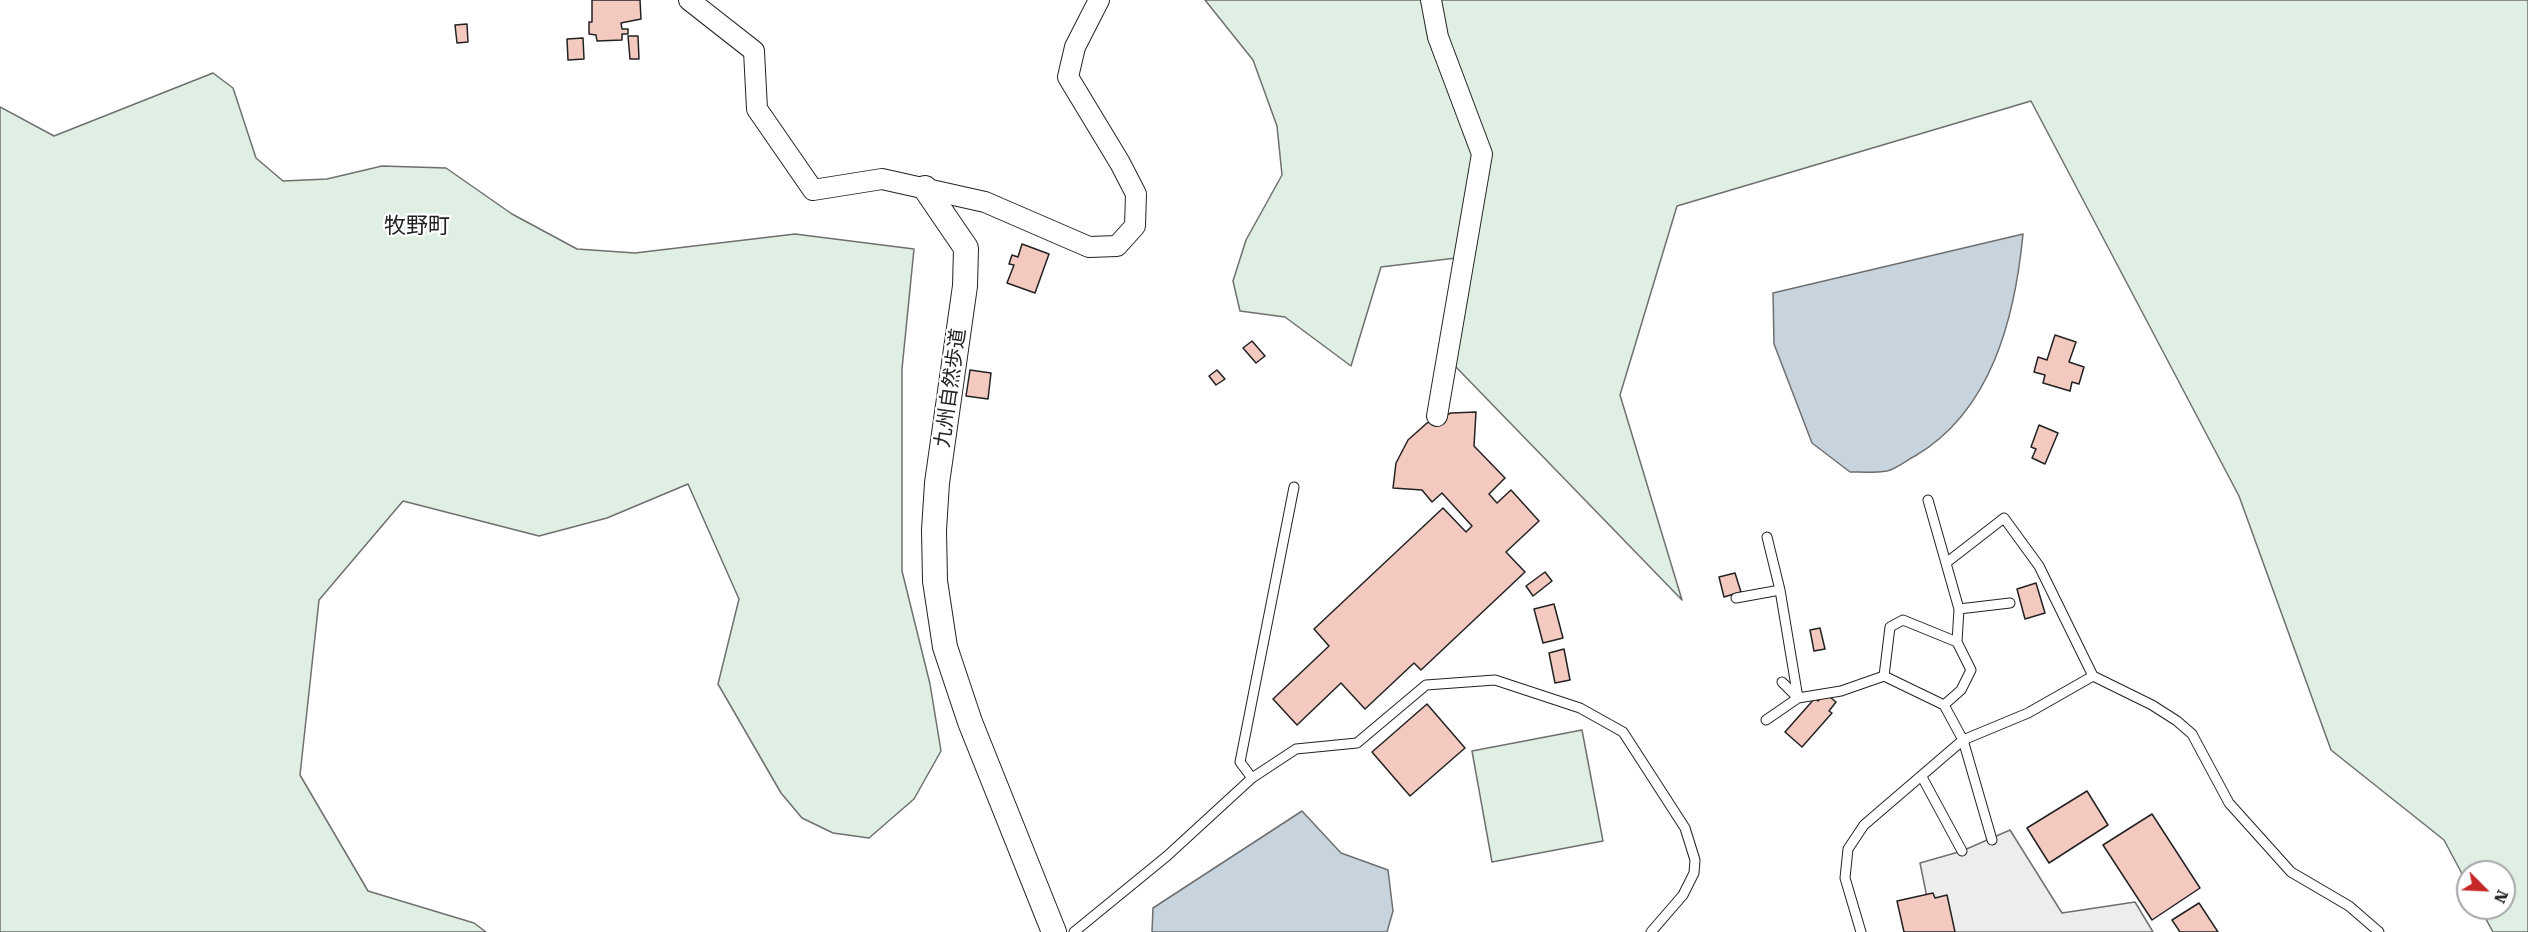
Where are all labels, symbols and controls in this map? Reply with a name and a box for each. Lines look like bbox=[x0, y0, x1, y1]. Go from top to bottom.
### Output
district label: 牧野町 bbox=[384, 214, 450, 240]
street label: 九州自然歩道 bbox=[931, 327, 971, 449]
north arrow bbox=[2456, 860, 2516, 920]
text: N bbox=[2490, 887, 2512, 906]

